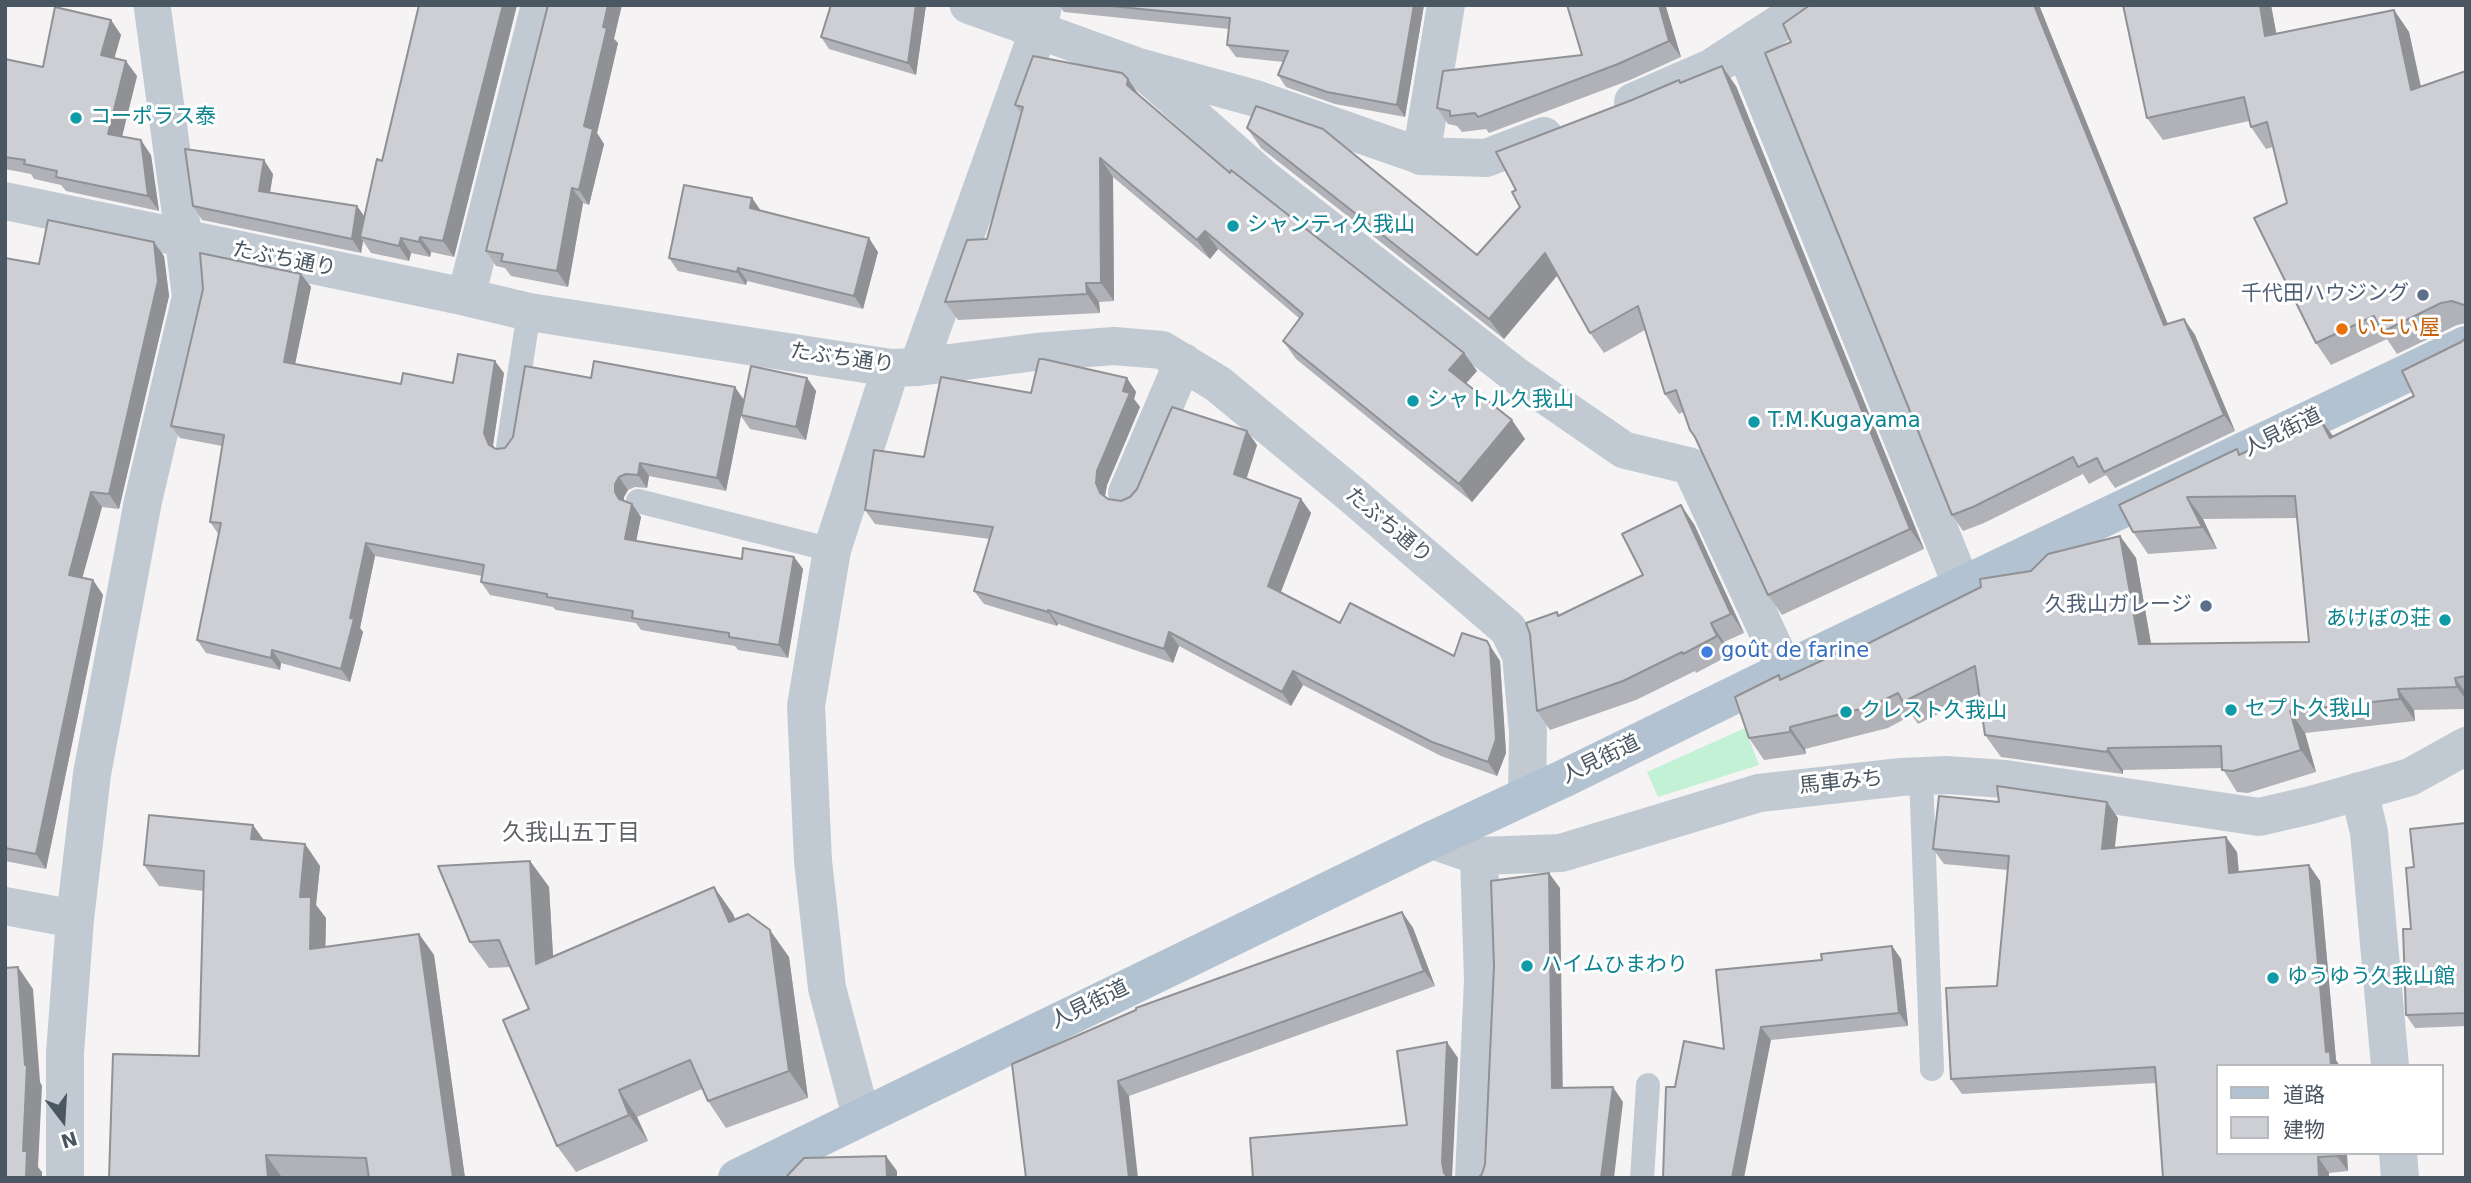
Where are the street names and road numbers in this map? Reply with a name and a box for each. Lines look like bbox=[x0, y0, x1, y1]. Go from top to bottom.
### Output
street label: たぶち通り bbox=[230, 238, 338, 282]
street label: たぶち通り bbox=[788, 339, 896, 379]
street label: 人見街道 bbox=[2240, 403, 2326, 463]
street label: たぶち通り bbox=[1340, 483, 1436, 569]
street label: 人見街道 bbox=[1558, 730, 1644, 790]
street label: 馬車みち bbox=[1798, 766, 1884, 800]
street label: 人見街道 bbox=[1047, 975, 1133, 1035]

